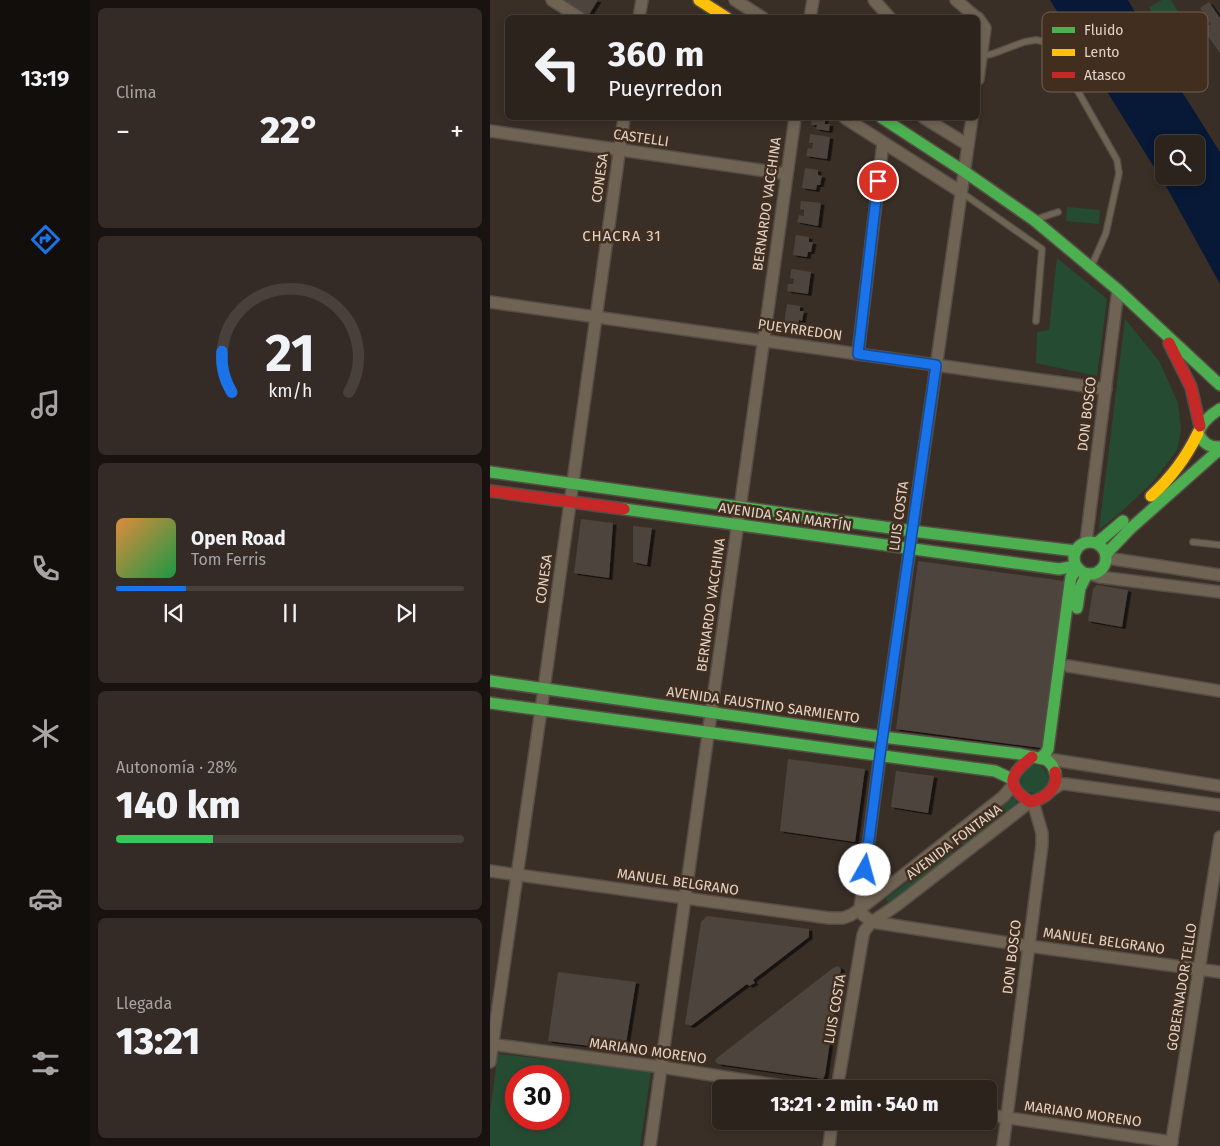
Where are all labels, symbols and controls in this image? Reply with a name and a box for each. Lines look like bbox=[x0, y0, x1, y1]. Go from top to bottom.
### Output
legend bbox=[1042, 12, 1208, 92]
text: Fluido bbox=[1084, 22, 1123, 39]
text: 360 m bbox=[608, 33, 704, 75]
icon: left bbox=[525, 35, 590, 100]
text: Lento bbox=[1084, 44, 1119, 61]
text: 13:19 bbox=[21, 65, 69, 92]
text: Atasco bbox=[1084, 67, 1126, 84]
text: Pueyrredon bbox=[608, 75, 723, 102]
text: Clima bbox=[116, 83, 156, 102]
text: 22° bbox=[260, 107, 320, 153]
text: − bbox=[116, 115, 130, 148]
text: + bbox=[450, 115, 464, 148]
street label: CASTELLI bbox=[612, 126, 670, 150]
map controls bbox=[1155, 135, 1205, 185]
button: search bbox=[1155, 135, 1205, 185]
street label: BERNARDO VACCHINA bbox=[749, 136, 785, 272]
street label: CONESA bbox=[588, 152, 612, 204]
pin bbox=[857, 160, 899, 202]
icon: arrive bbox=[864, 167, 892, 195]
icon: directions bbox=[28, 222, 63, 257]
district label: CHACRA 31 bbox=[582, 227, 662, 245]
street label: PUEYRREDON bbox=[757, 316, 843, 344]
text: 21 bbox=[265, 322, 315, 385]
street label: DON BOSCO bbox=[1074, 376, 1100, 452]
text: km/h bbox=[268, 380, 312, 402]
icon: music bbox=[28, 387, 63, 422]
street label: LUIS COSTA bbox=[886, 480, 912, 552]
street label: AVENIDA SAN MARTÍN bbox=[717, 498, 853, 535]
text: Open Road bbox=[191, 527, 286, 550]
street label: BERNARDO VACCHINA bbox=[693, 537, 729, 673]
text: Tom Ferris bbox=[191, 550, 266, 569]
icon: phone bbox=[28, 551, 63, 586]
street label: CONESA bbox=[532, 553, 556, 605]
icon: previous bbox=[160, 599, 188, 627]
icon: pause bbox=[276, 599, 304, 627]
icon: next bbox=[392, 599, 420, 627]
street label: AVENIDA FAUSTINO SARMIENTO bbox=[665, 683, 861, 727]
icon: climate bbox=[28, 716, 63, 751]
text: Autonomía · 28% bbox=[116, 758, 237, 777]
text: 140 km bbox=[116, 782, 240, 828]
street label: AVENIDA FONTANA bbox=[903, 800, 1005, 884]
position arrow bbox=[838, 843, 890, 895]
street label: MANUEL BELGRANO bbox=[616, 865, 740, 899]
icon: car bbox=[28, 881, 63, 916]
street label: DON BOSCO bbox=[999, 919, 1025, 995]
street label: GOBERNADOR TELLO bbox=[1163, 922, 1201, 1052]
street label: MANUEL BELGRANO bbox=[1042, 924, 1166, 958]
street label: LUIS COSTA bbox=[821, 973, 849, 1045]
text: Llegada bbox=[116, 994, 172, 1013]
text: 13:21 bbox=[116, 1018, 200, 1064]
street label: MARIANO MORENO bbox=[588, 1034, 708, 1068]
icon: filters bbox=[28, 1046, 63, 1081]
speed limit sign: 30 bbox=[505, 1065, 570, 1130]
text: 13:21 · 2 min · 540 m bbox=[771, 1093, 938, 1116]
street label: MARIANO MORENO bbox=[1023, 1097, 1143, 1131]

